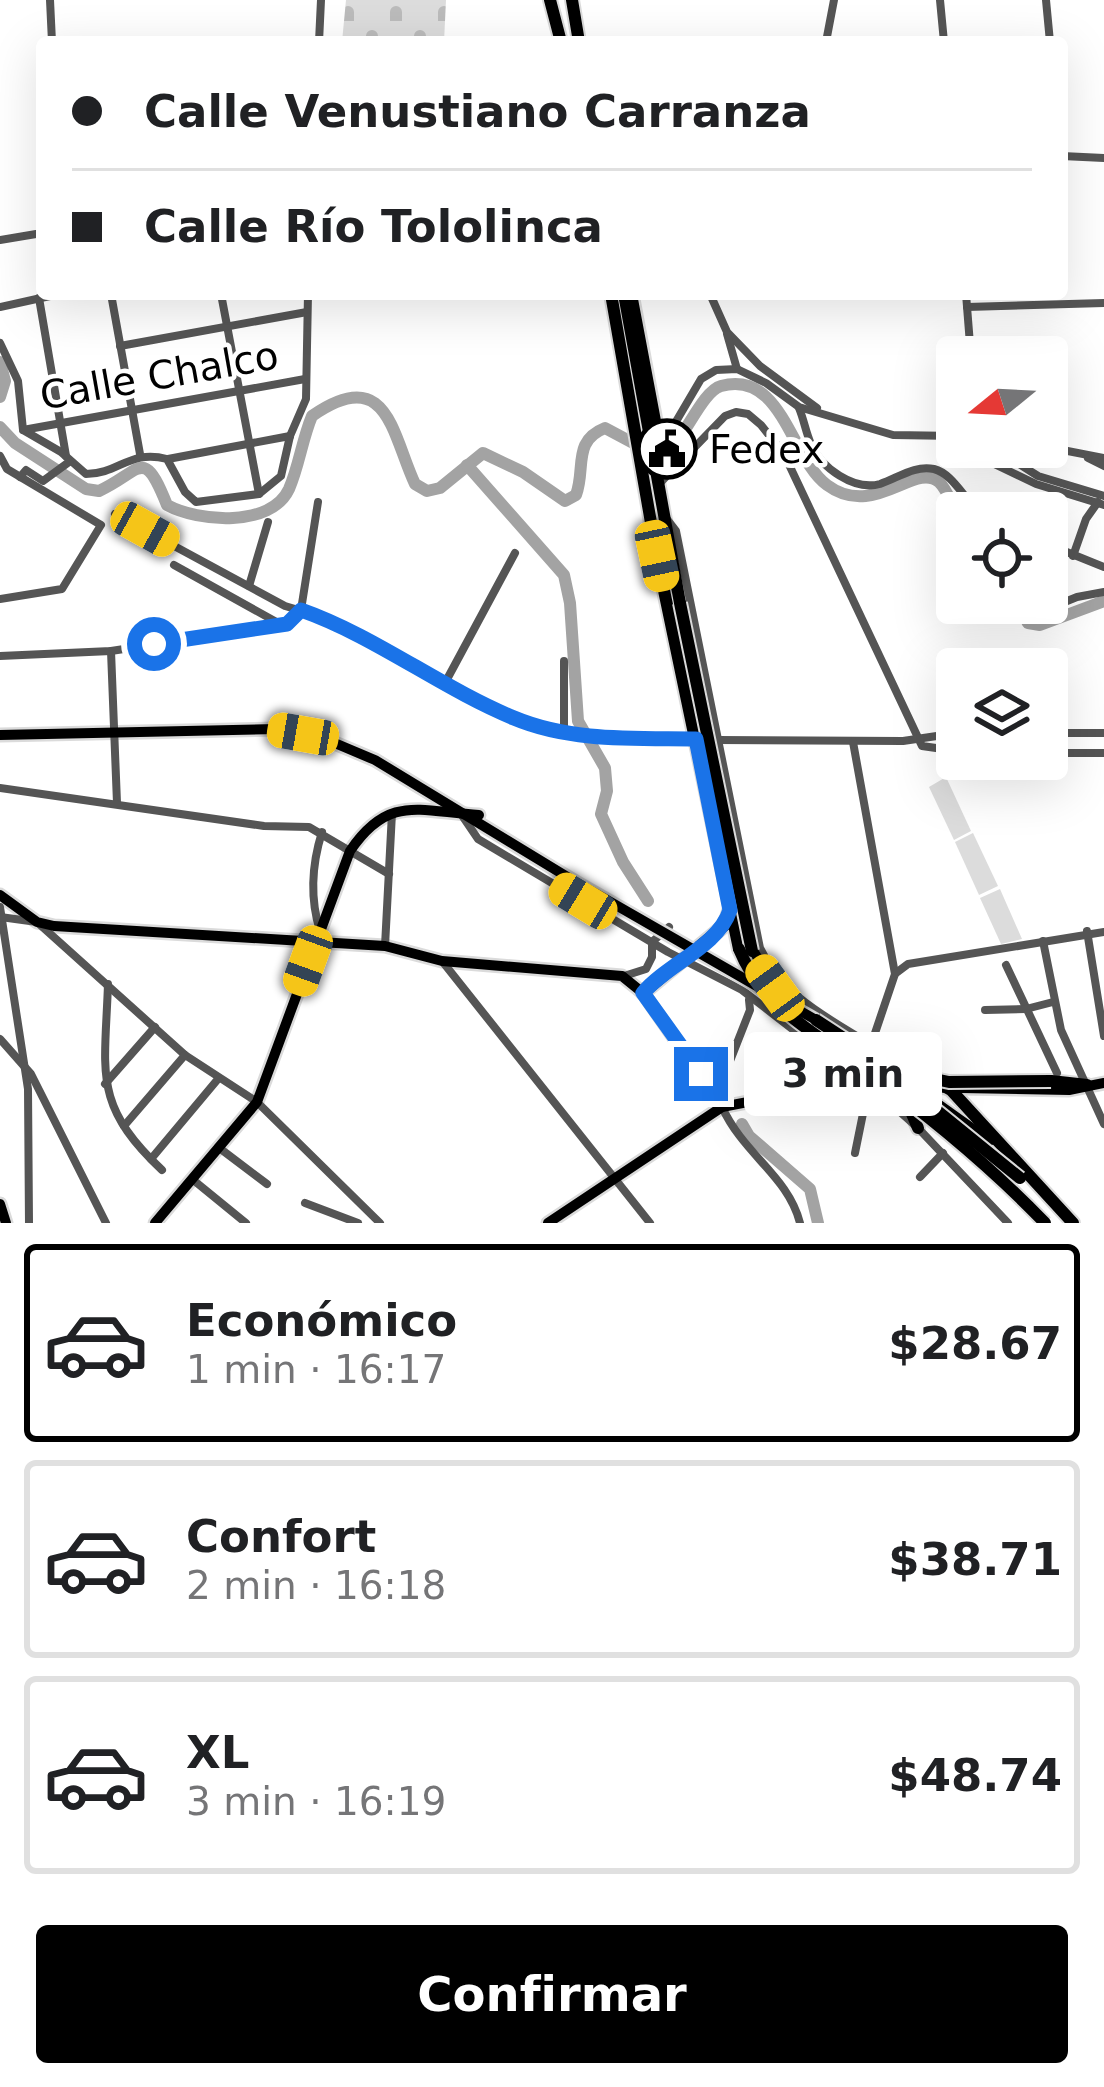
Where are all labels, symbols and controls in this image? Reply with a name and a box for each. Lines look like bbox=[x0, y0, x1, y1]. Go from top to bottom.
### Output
text: Calle Venustiano Carranza bbox=[144, 85, 811, 138]
text: Calle Río Tololinca bbox=[144, 200, 603, 253]
street label: Calle Chalco bbox=[36, 332, 282, 419]
north arrow bbox=[936, 336, 1068, 468]
map controls bbox=[936, 336, 1068, 780]
public building icon: Fedex bbox=[636, 418, 698, 480]
place label: Fedex bbox=[709, 427, 824, 472]
button: locate bbox=[936, 492, 1068, 624]
car bbox=[105, 496, 185, 562]
car bbox=[632, 517, 682, 595]
route start bbox=[127, 617, 181, 671]
button: layers bbox=[936, 648, 1068, 780]
car bbox=[264, 710, 342, 758]
car bbox=[543, 867, 623, 935]
car bbox=[279, 921, 337, 1001]
car bbox=[739, 948, 811, 1028]
callout: 3 min bbox=[743, 1032, 941, 1116]
route end bbox=[674, 1047, 728, 1101]
text: 3 min bbox=[782, 1051, 904, 1096]
icon: car bbox=[42, 1289, 150, 1397]
text: Económico bbox=[186, 1294, 457, 1347]
text: $28.67 bbox=[888, 1317, 1062, 1370]
text: 1 min · 16:17 bbox=[186, 1347, 446, 1392]
icon: car bbox=[42, 1505, 150, 1613]
text: Confort bbox=[186, 1510, 376, 1563]
text: $38.71 bbox=[888, 1533, 1062, 1586]
text: 2 min · 16:18 bbox=[186, 1563, 446, 1608]
icon: car bbox=[42, 1721, 150, 1829]
text: XL bbox=[186, 1726, 249, 1779]
text: $48.74 bbox=[888, 1749, 1062, 1802]
text: 3 min · 16:19 bbox=[186, 1779, 446, 1824]
button: Confirmar bbox=[36, 1925, 1068, 2063]

